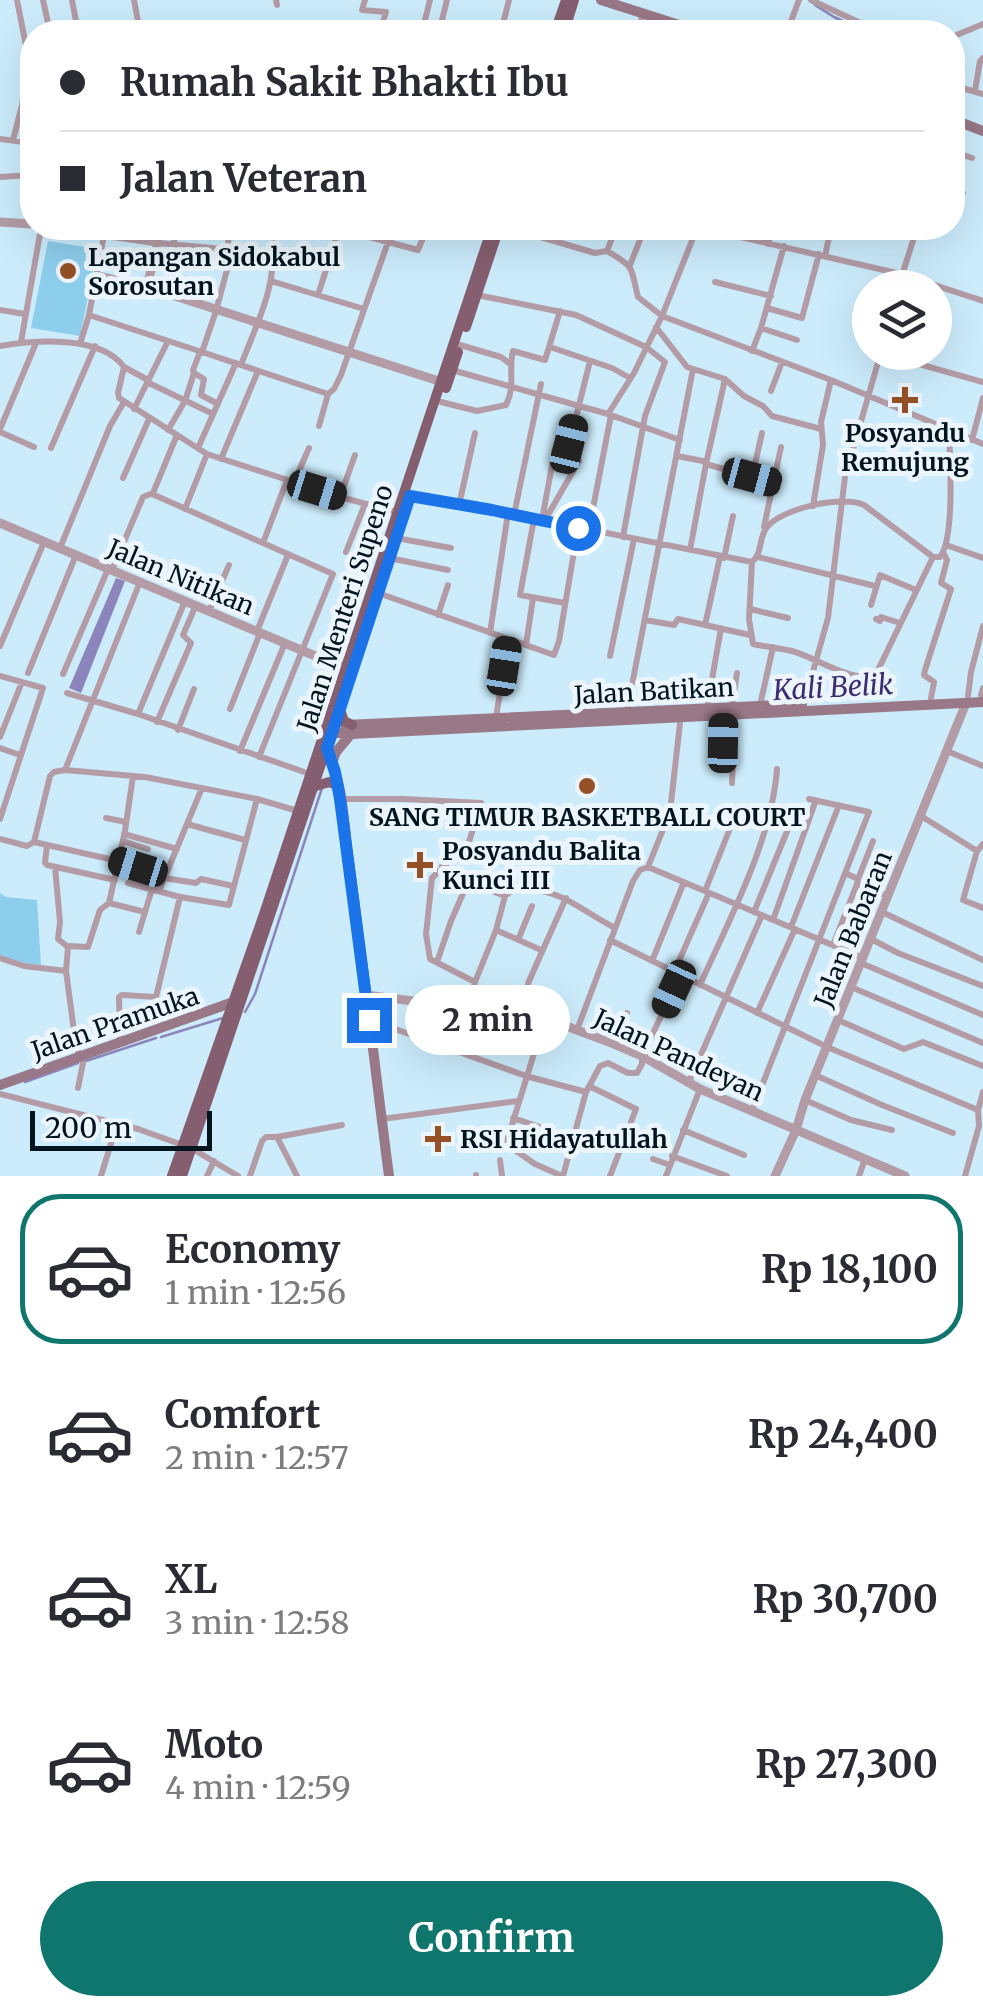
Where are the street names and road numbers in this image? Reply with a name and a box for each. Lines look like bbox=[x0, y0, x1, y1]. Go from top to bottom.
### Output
street label: Jalan Menteri Supeno bbox=[290, 481, 400, 736]
street label: Jalan Nitikan bbox=[102, 531, 259, 622]
street label: Jalan Batikan bbox=[572, 671, 735, 711]
street label: Jalan Babaran bbox=[807, 846, 899, 1013]
street label: Jalan Pramuka bbox=[26, 979, 203, 1067]
street label: Jalan Pandeyan bbox=[588, 1001, 769, 1108]

